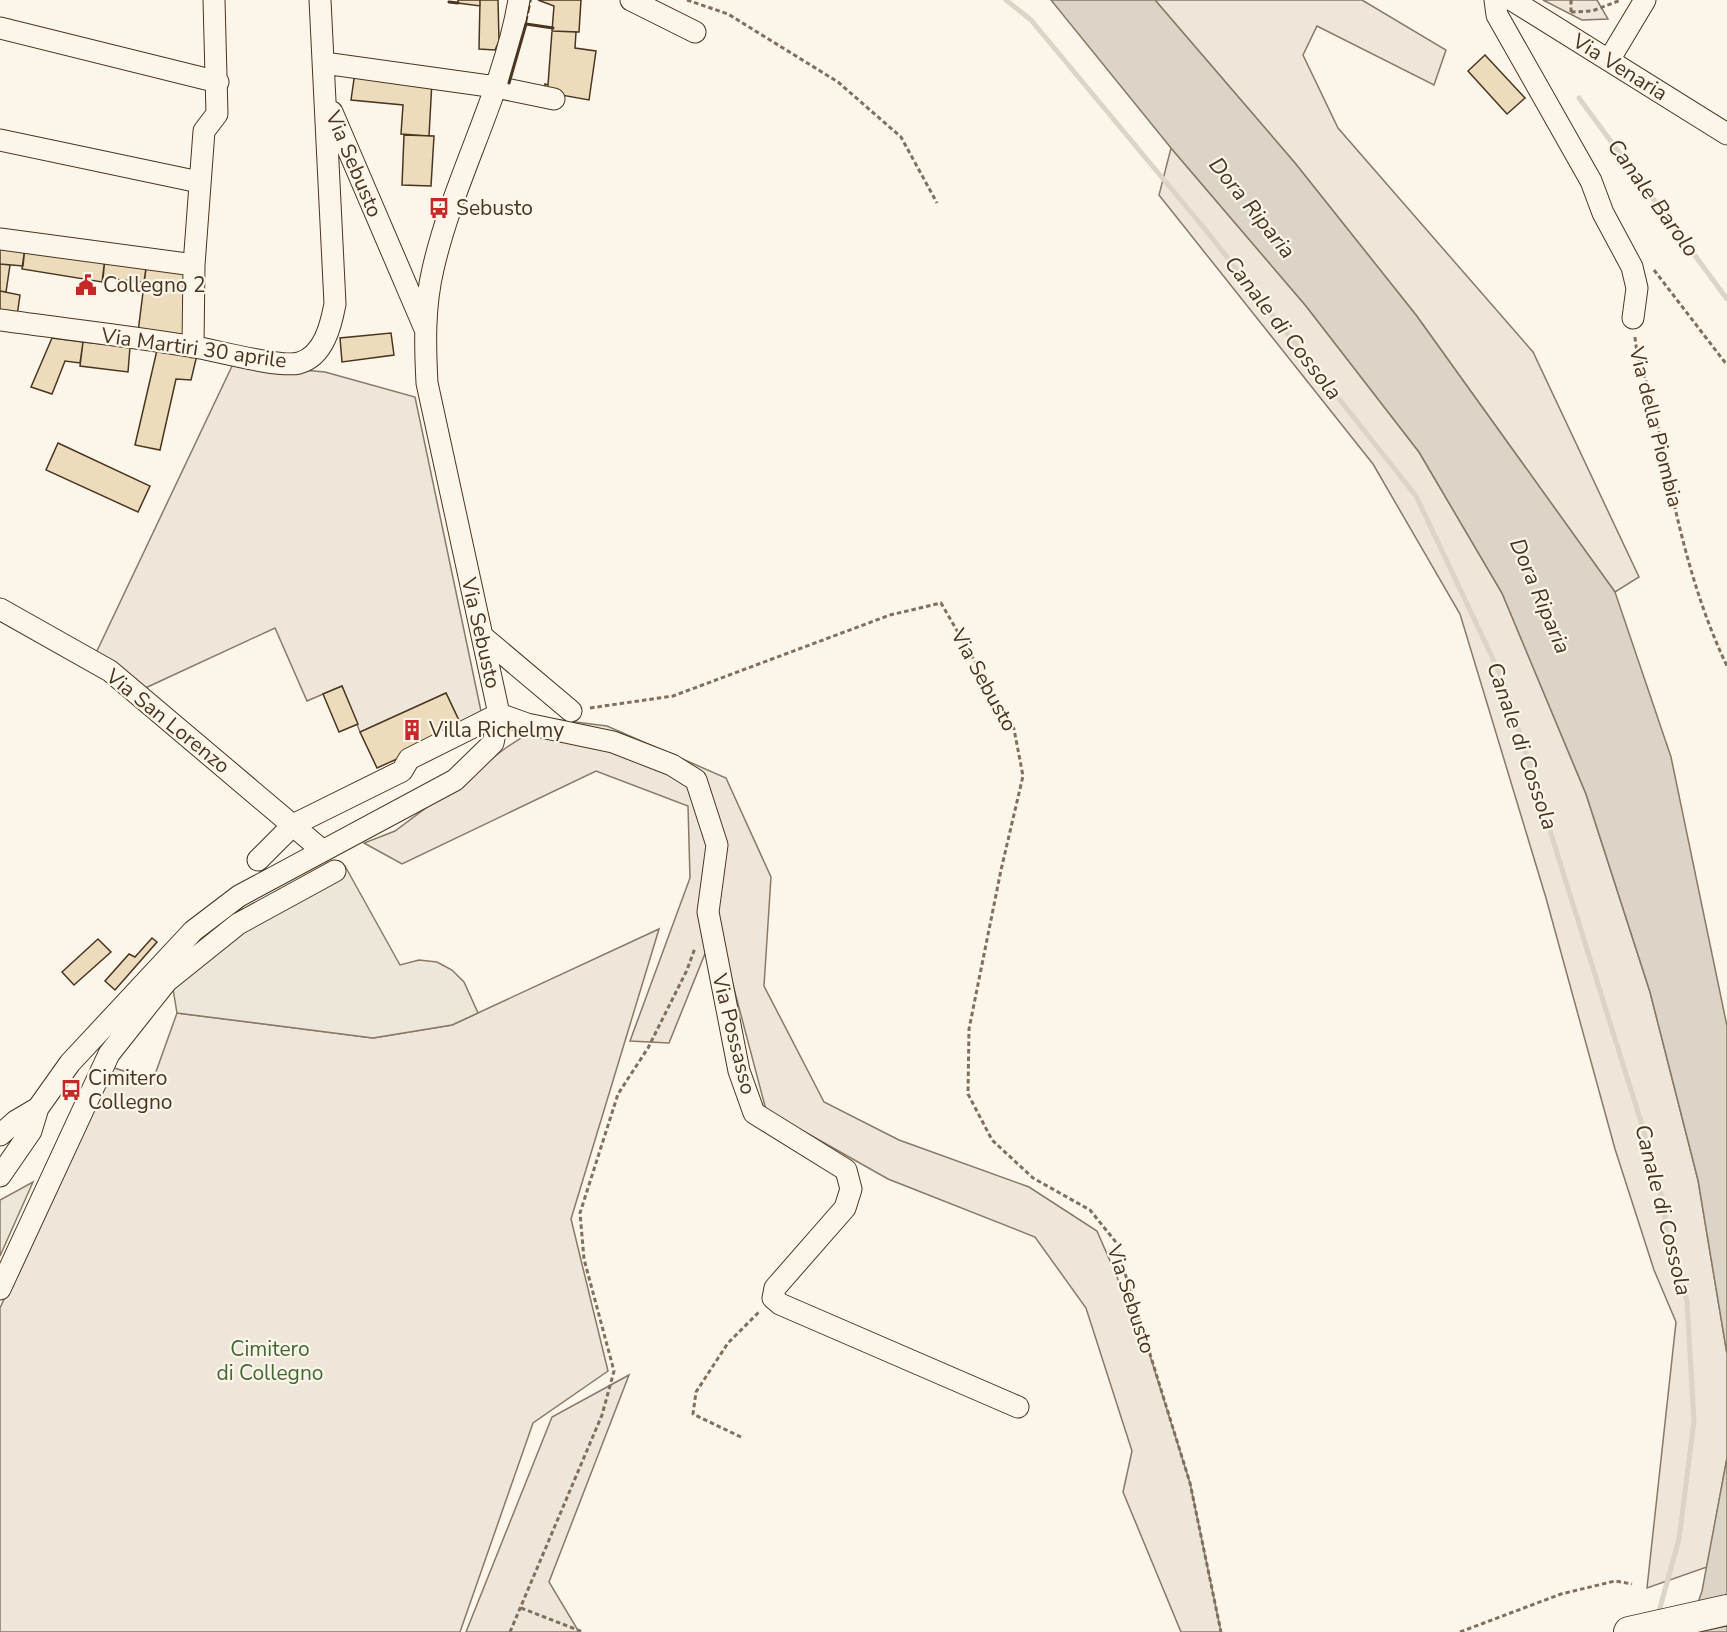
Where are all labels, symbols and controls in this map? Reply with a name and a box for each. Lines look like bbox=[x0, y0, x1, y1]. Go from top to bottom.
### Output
street label: Via Venaria bbox=[1566, 26, 1673, 107]
street label: Via Sebusto bbox=[319, 106, 389, 221]
water label: Canale Barolo bbox=[1600, 133, 1706, 263]
water label: Dora Riparia bbox=[1202, 151, 1302, 265]
place label: Sebusto bbox=[456, 194, 533, 222]
bus stop icon: Sebusto bbox=[427, 196, 451, 220]
water label: Canale di Cossola bbox=[1217, 250, 1349, 406]
place label: Collegno 2 bbox=[103, 271, 205, 299]
public building icon: Collegno 2 bbox=[74, 273, 98, 297]
street label: Via Martiri 30 aprile bbox=[99, 321, 288, 375]
street label: Via della Piombia bbox=[1622, 343, 1689, 510]
water label: Dora Riparia bbox=[1502, 534, 1578, 658]
street label: Via Sebusto bbox=[454, 574, 507, 691]
street label: Via Sebusto bbox=[944, 623, 1024, 736]
water label: Canale di Cossola bbox=[1479, 658, 1565, 834]
street label: Via San Lorenzo bbox=[99, 662, 236, 780]
place label: Villa Richelmy bbox=[428, 716, 564, 744]
building icon: Villa Richelmy bbox=[400, 718, 424, 742]
street label: Via Possasso bbox=[705, 970, 763, 1097]
place label: Cimitero Collegno bbox=[88, 1064, 172, 1116]
bus stop icon: Cimitero Collegno bbox=[59, 1078, 83, 1102]
water label: Canale di Cossola bbox=[1627, 1121, 1699, 1299]
street label: Via Sebusto bbox=[1100, 1240, 1162, 1357]
park label: Cimitero di Collegno bbox=[217, 1335, 324, 1387]

